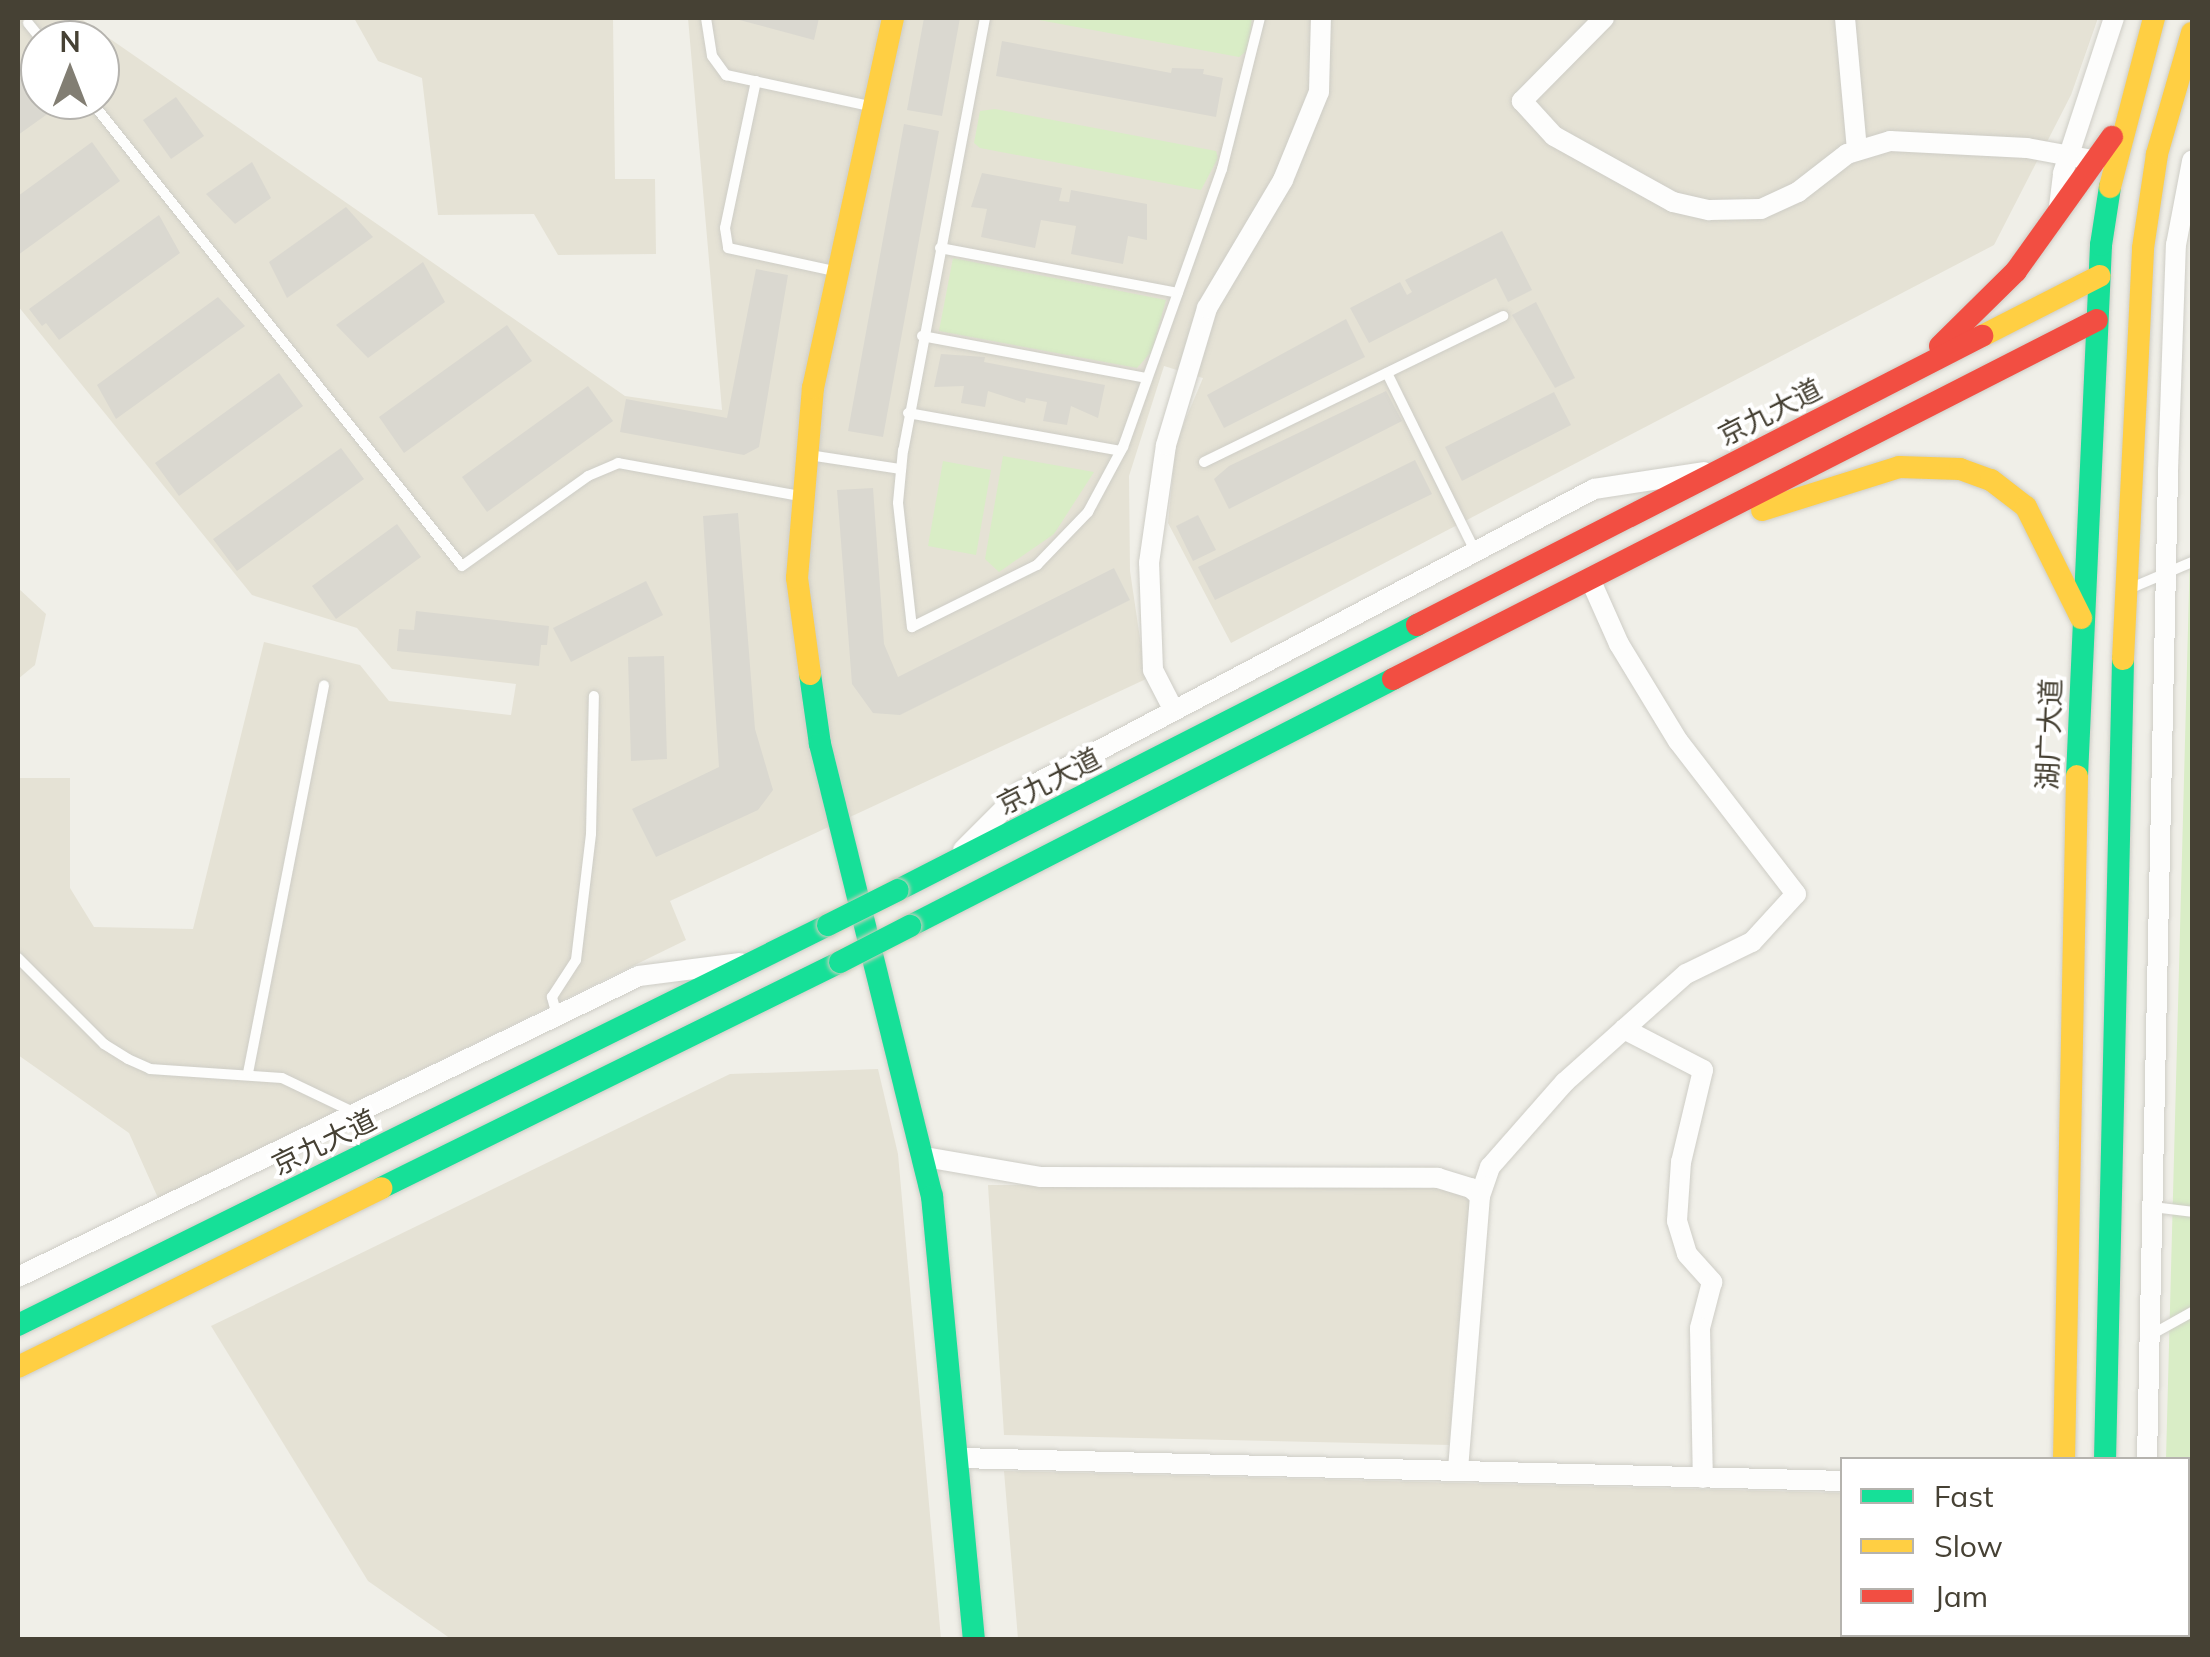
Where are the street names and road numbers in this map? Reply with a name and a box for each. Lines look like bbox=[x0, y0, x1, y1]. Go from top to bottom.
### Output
street label: 京九大道 bbox=[1712, 372, 1828, 452]
street label: 湖广大道 bbox=[2030, 677, 2068, 791]
street label: 京九大道 bbox=[991, 741, 1107, 821]
street label: 京九大道 bbox=[266, 1102, 382, 1182]

